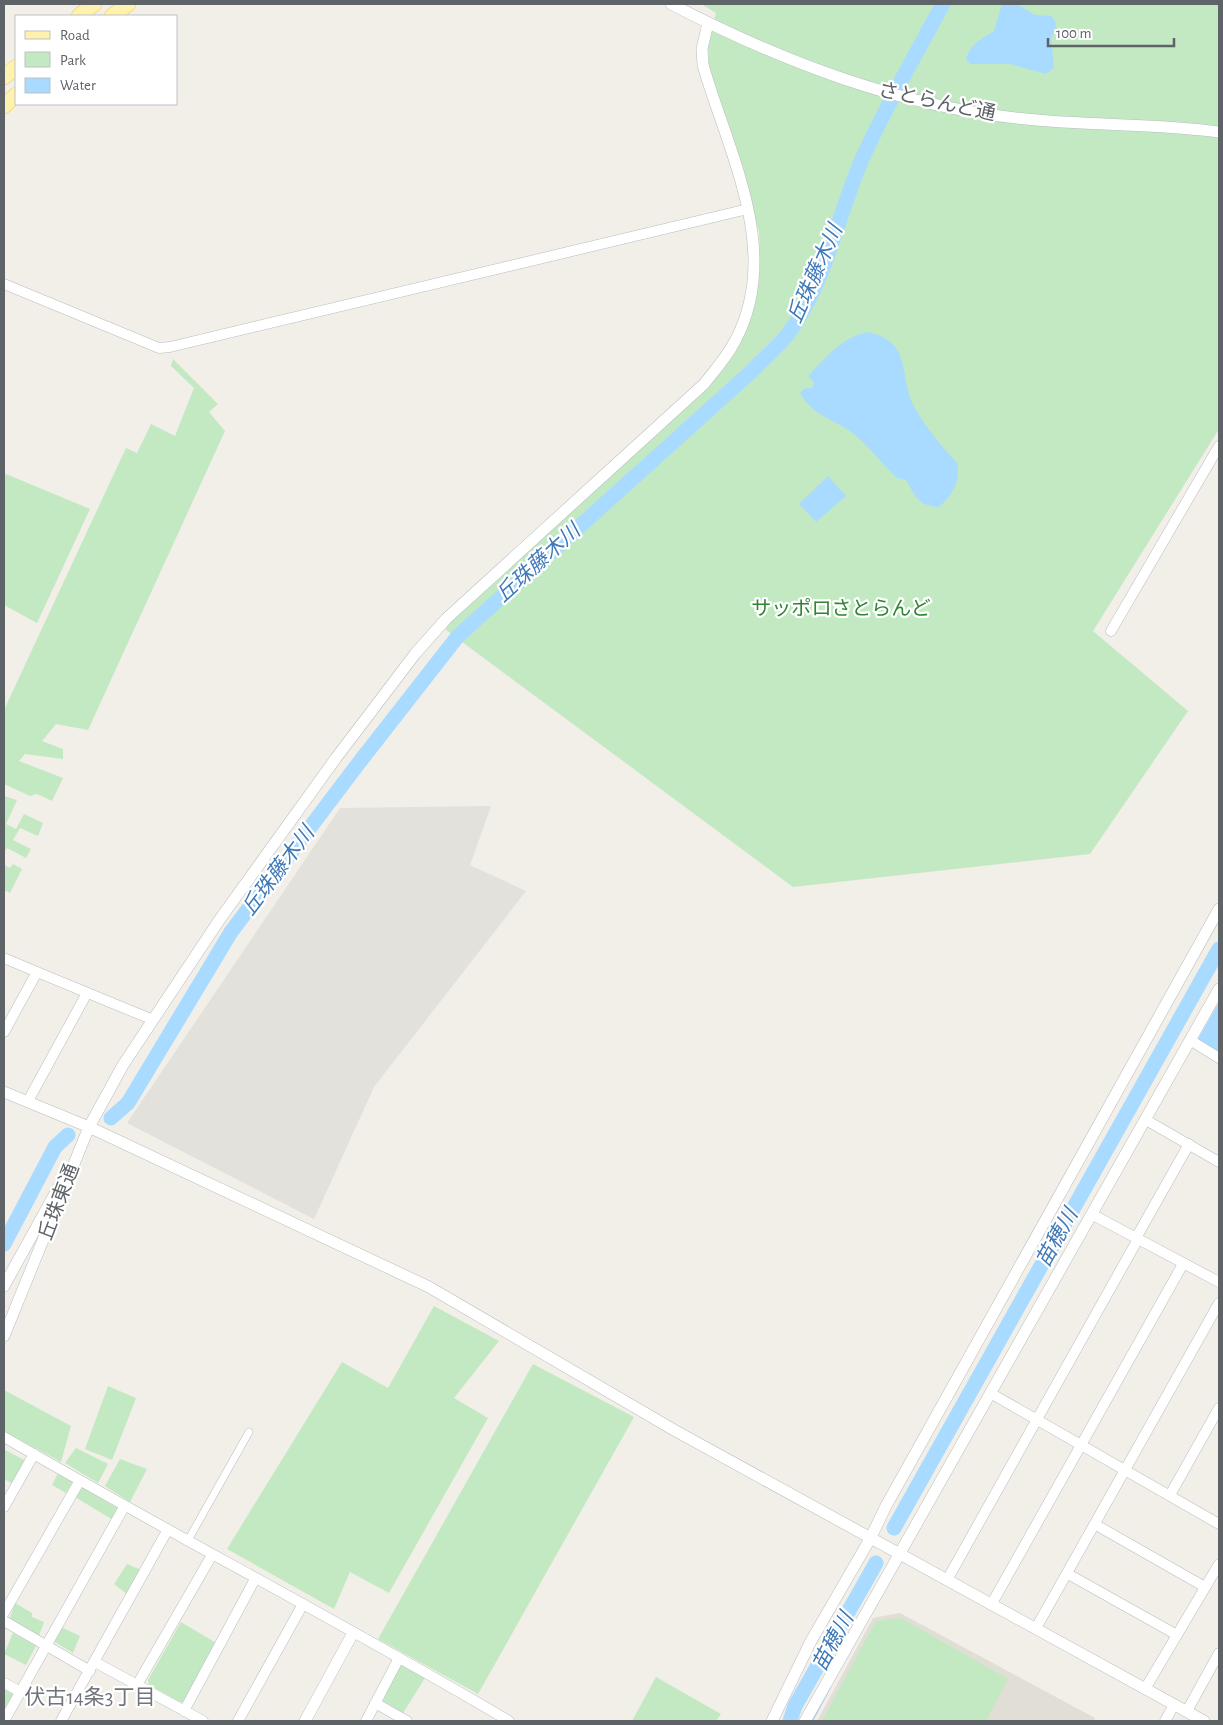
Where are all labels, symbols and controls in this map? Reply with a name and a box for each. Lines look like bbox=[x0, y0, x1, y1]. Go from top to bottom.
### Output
legend bbox=[15, 15, 178, 105]
scale bar bbox=[1048, 15, 1174, 47]
text: 100 m bbox=[1056, 26, 1091, 41]
text: Road bbox=[60, 28, 90, 43]
text: Park bbox=[60, 53, 86, 68]
text: Water bbox=[60, 78, 96, 93]
street label: さとらんど通 bbox=[877, 79, 998, 124]
water label: 丘珠藤木川 bbox=[783, 220, 847, 326]
water label: 丘珠藤木川 bbox=[491, 518, 586, 606]
park label: サッポロさとらんど bbox=[751, 598, 931, 619]
water label: 丘珠藤木川 bbox=[237, 821, 319, 919]
street label: 丘珠東通 bbox=[34, 1161, 83, 1243]
water label: 苗穂川 bbox=[1032, 1203, 1082, 1271]
water label: 苗穂川 bbox=[808, 1607, 858, 1675]
district label: 伏古14条3丁目 bbox=[25, 1686, 155, 1708]

